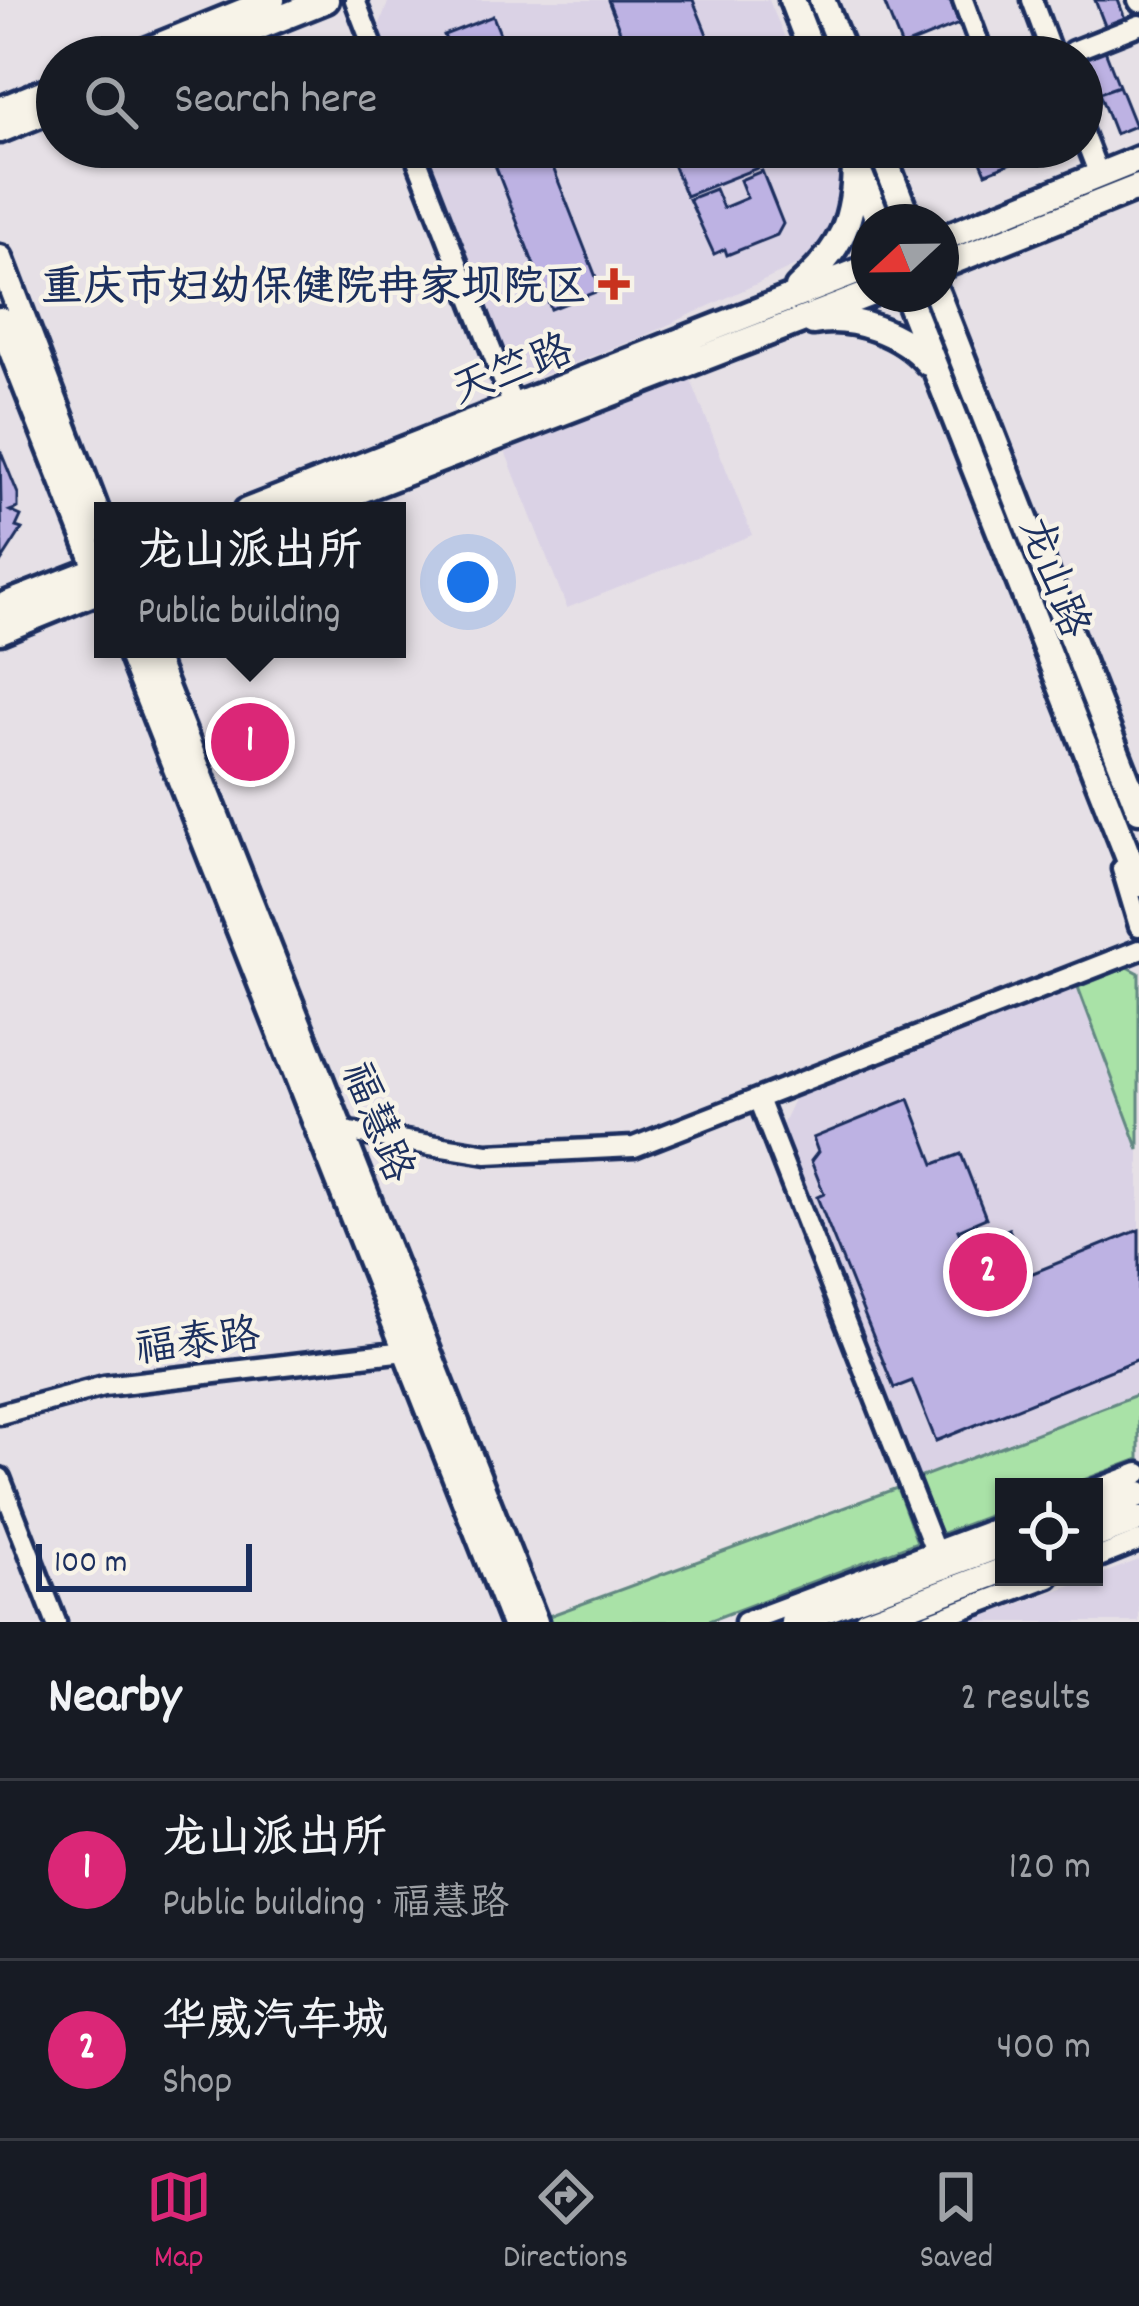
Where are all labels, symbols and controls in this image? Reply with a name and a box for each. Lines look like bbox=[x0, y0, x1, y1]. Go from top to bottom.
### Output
search box bbox=[36, 36, 1103, 168]
icon: search bbox=[78, 69, 144, 135]
text: Search here bbox=[174, 70, 377, 134]
north arrow bbox=[851, 204, 959, 312]
place label: 重庆市妇幼保健院冉家坝院区 bbox=[41, 261, 587, 321]
marker: 重庆市妇幼保健院冉家坝院区 bbox=[598, 268, 630, 300]
street label: 天竺路 bbox=[444, 323, 583, 424]
popup bbox=[94, 502, 406, 658]
street label: 龙山路 bbox=[1000, 509, 1101, 648]
text: 龙山派出所 bbox=[137, 523, 363, 587]
your location bbox=[438, 552, 498, 612]
text: Public building bbox=[137, 587, 341, 642]
pin: 1 bbox=[211, 697, 289, 787]
street label: 福慧路 bbox=[322, 1054, 425, 1193]
pin: 2 bbox=[949, 1227, 1027, 1317]
street label: 福泰路 bbox=[132, 1308, 264, 1383]
map controls bbox=[995, 1478, 1103, 1586]
button: locate bbox=[995, 1478, 1103, 1586]
scale bar bbox=[36, 1538, 252, 1591]
text: 100 m bbox=[54, 1541, 127, 1588]
text: Nearby bbox=[48, 1664, 181, 1736]
text: 2 results bbox=[960, 1673, 1091, 1728]
text: 龙山派出所 bbox=[162, 1810, 387, 1874]
text: 1 bbox=[83, 1842, 91, 1897]
text: 120 m bbox=[1008, 1842, 1091, 1897]
text: Public building · 福慧路 bbox=[162, 1879, 509, 1934]
text: 华威汽车城 bbox=[162, 1993, 387, 2057]
text: 2 bbox=[78, 2022, 96, 2077]
text: 400 m bbox=[997, 2022, 1091, 2077]
text: Shop bbox=[162, 2057, 232, 2112]
tab: Map bbox=[146, 2164, 212, 2283]
tab: Directions bbox=[503, 2164, 628, 2283]
tab: Saved bbox=[920, 2164, 993, 2283]

